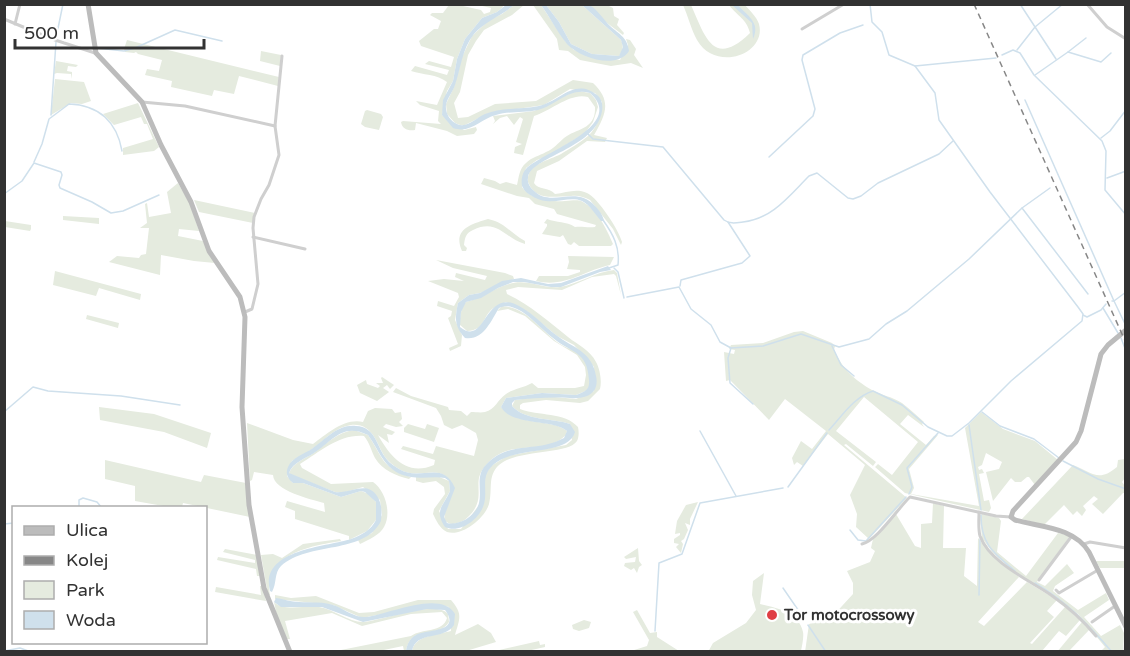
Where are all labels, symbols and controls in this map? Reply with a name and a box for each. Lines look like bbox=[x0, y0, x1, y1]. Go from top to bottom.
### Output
scale bar bbox=[15, 12, 204, 50]
text: 500 m bbox=[24, 22, 79, 44]
legend bbox=[12, 506, 207, 644]
text: Ulica bbox=[66, 519, 108, 541]
text: Kolej bbox=[66, 549, 108, 571]
text: Park bbox=[66, 579, 105, 601]
place label: Tor motocrossowy bbox=[783, 606, 915, 625]
marker: Tor motocrossowy bbox=[765, 608, 779, 622]
text: Woda bbox=[66, 609, 116, 631]

